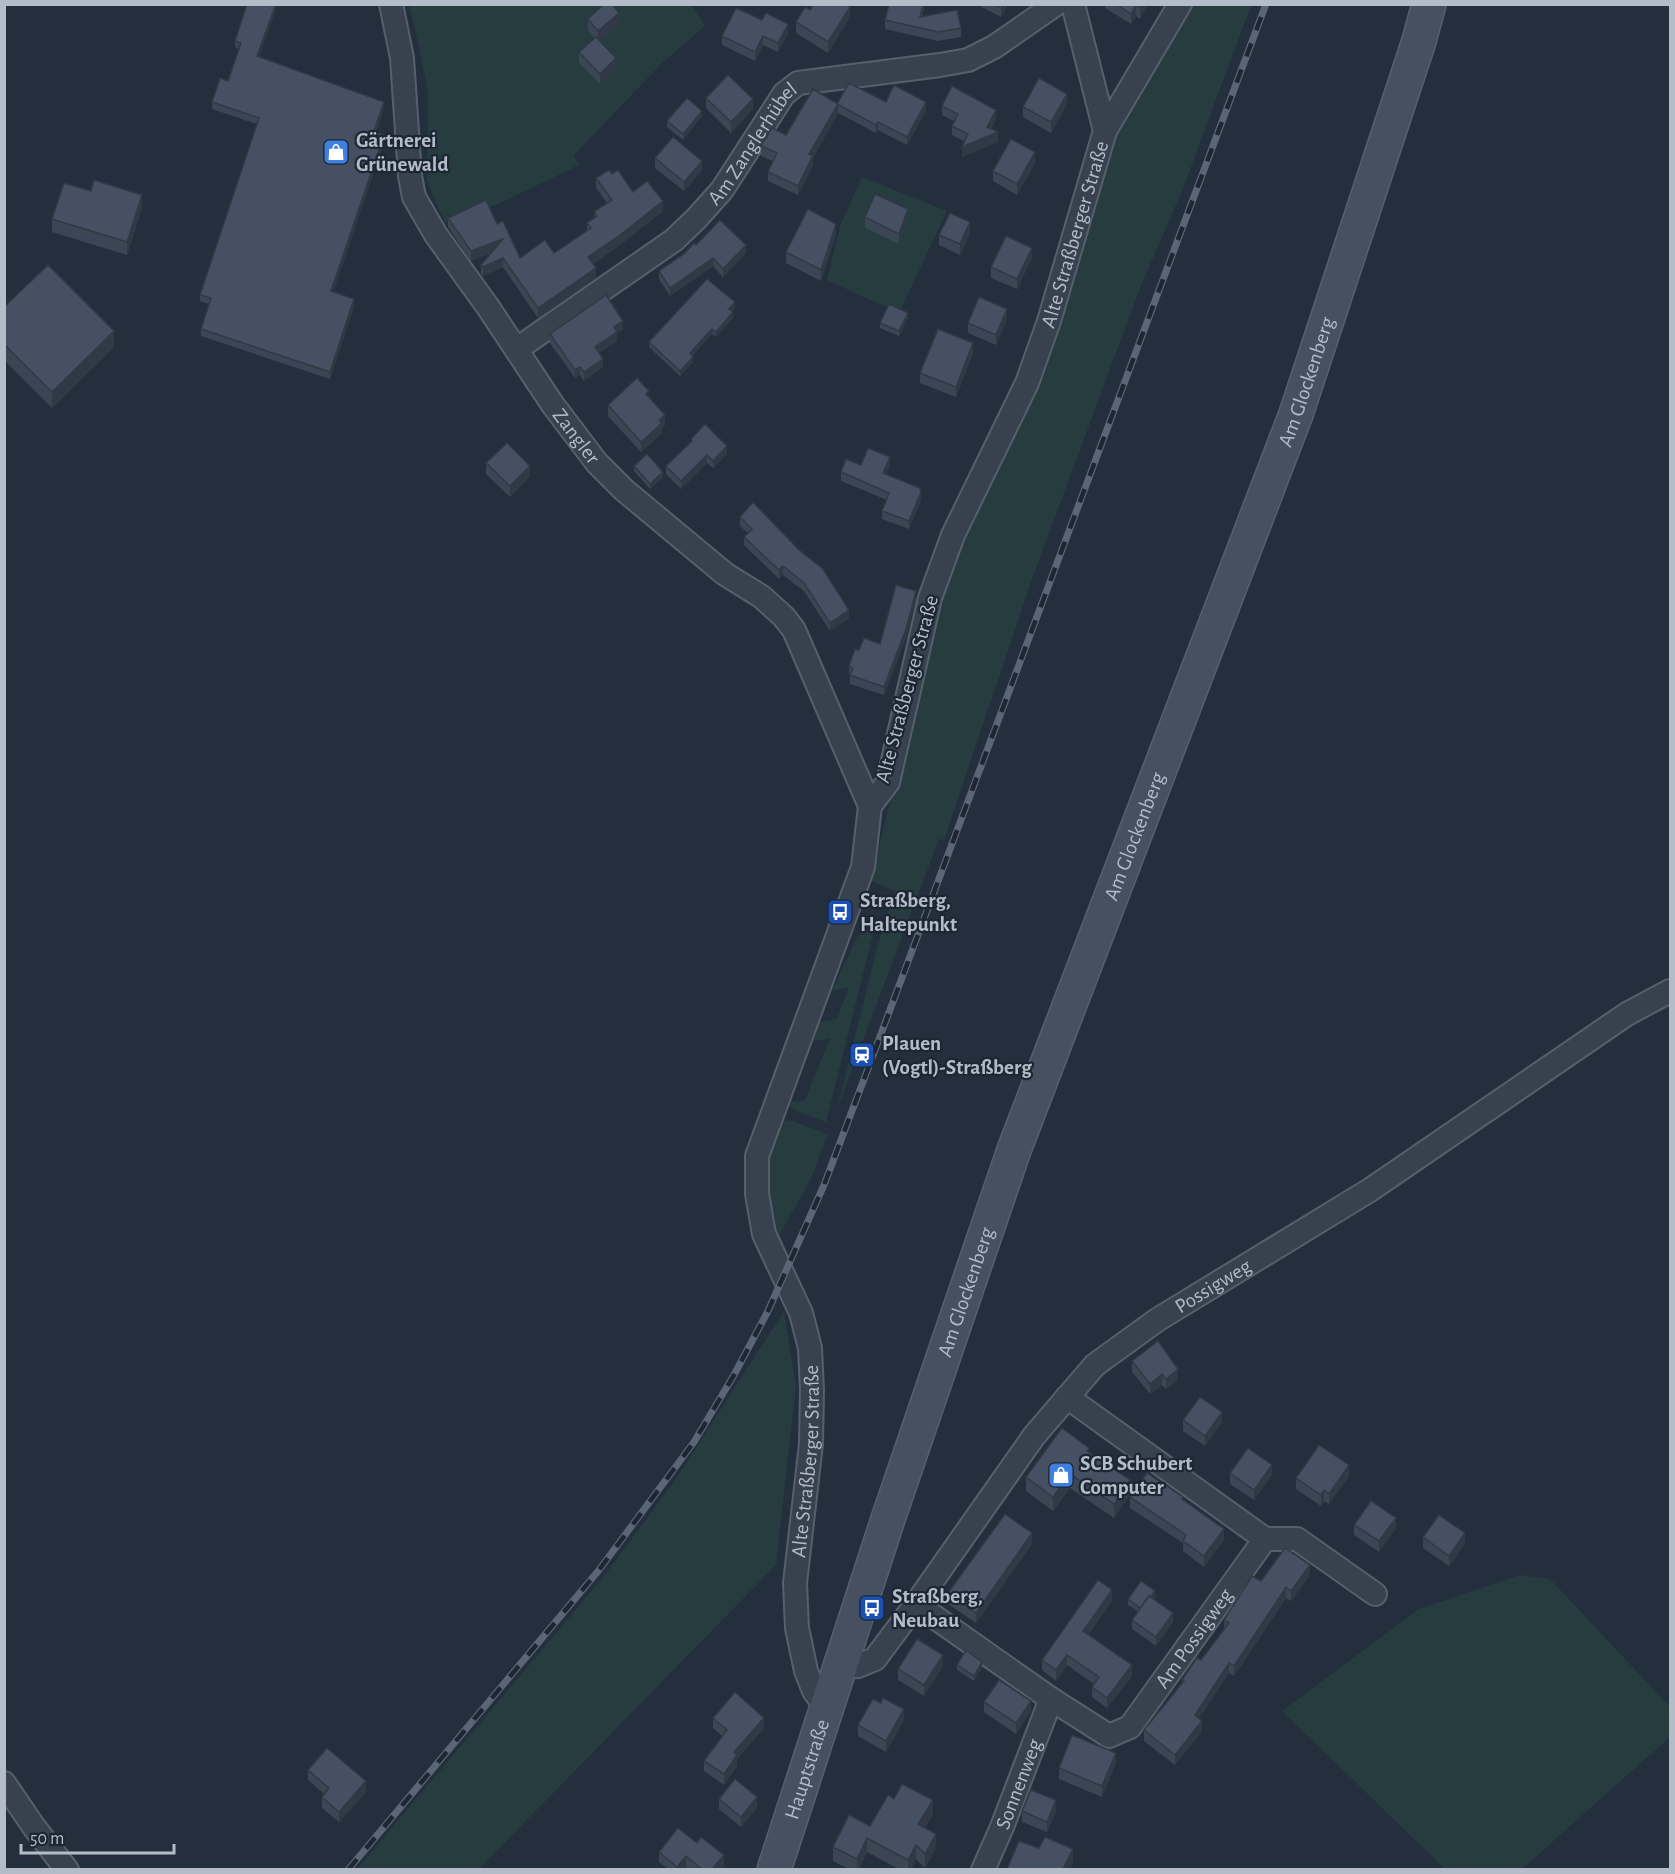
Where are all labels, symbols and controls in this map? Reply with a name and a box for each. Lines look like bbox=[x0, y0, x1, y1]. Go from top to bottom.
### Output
street label: Am Zanglerhübel bbox=[704, 78, 800, 209]
place label: Gärtnerei Grünewald bbox=[356, 130, 448, 175]
shop icon: Gärtnerei Grünewald bbox=[321, 137, 351, 167]
street label: Alte Straßberger Straße bbox=[1037, 139, 1112, 330]
street label: Am Glockenberg bbox=[1274, 313, 1338, 449]
street label: Zangler bbox=[549, 404, 604, 468]
street label: Alte Straßberger Straße bbox=[872, 593, 942, 785]
street label: Am Glockenberg bbox=[1100, 768, 1169, 903]
place label: Straßberg, Haltepunkt bbox=[860, 890, 957, 935]
bus stop icon: Straßberg, Haltepunkt bbox=[825, 897, 855, 927]
place label: Plauen (Vogtl)-Straßberg bbox=[882, 1033, 1032, 1078]
station icon: Plauen (Vogtl)-Straßberg bbox=[847, 1040, 877, 1070]
street label: Am Glockenberg bbox=[934, 1224, 998, 1359]
street label: Possigweg bbox=[1171, 1254, 1255, 1317]
street label: Alte Straßberger Straße bbox=[788, 1365, 823, 1559]
place label: SCB Schubert Computer bbox=[1080, 1453, 1192, 1498]
shop icon: SCB Schubert Computer bbox=[1046, 1460, 1076, 1490]
street label: Am Possigweg bbox=[1151, 1584, 1237, 1692]
place label: Straßberg, Neubau bbox=[892, 1586, 983, 1631]
bus stop icon: Straßberg, Neubau bbox=[857, 1593, 887, 1623]
street label: Hauptstraße bbox=[781, 1717, 833, 1822]
street label: Sonnenweg bbox=[992, 1735, 1045, 1832]
scale bar bbox=[21, 1817, 174, 1855]
text: 50 m bbox=[30, 1830, 64, 1848]

